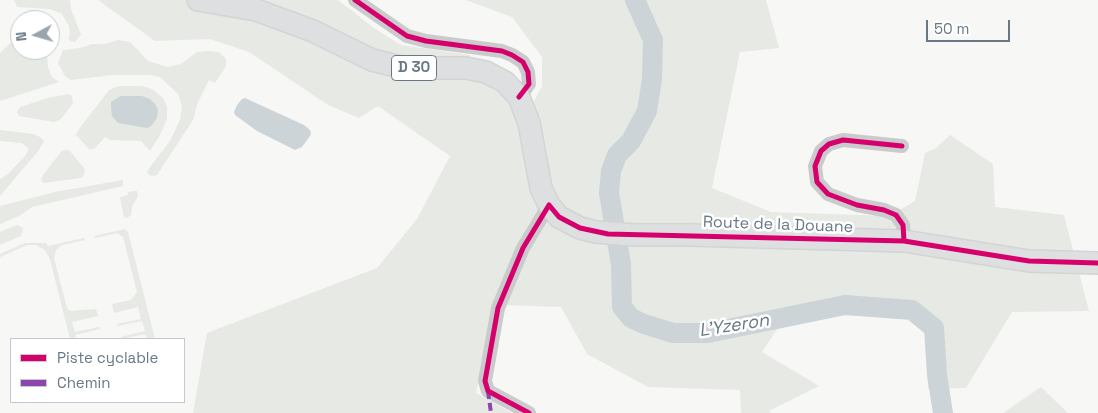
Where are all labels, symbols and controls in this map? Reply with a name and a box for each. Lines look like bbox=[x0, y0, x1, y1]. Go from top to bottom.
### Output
north arrow bbox=[10, 10, 60, 60]
scale bar bbox=[928, 10, 1012, 42]
text: 50 m bbox=[934, 19, 969, 38]
text: N bbox=[12, 31, 31, 42]
road number: D 30 bbox=[392, 56, 436, 80]
street label: Route de la Douane bbox=[703, 213, 853, 237]
water label: L'Yzeron bbox=[697, 310, 771, 342]
legend bbox=[10, 338, 185, 403]
text: Piste cyclable bbox=[57, 348, 158, 367]
text: Chemin bbox=[57, 373, 110, 392]

